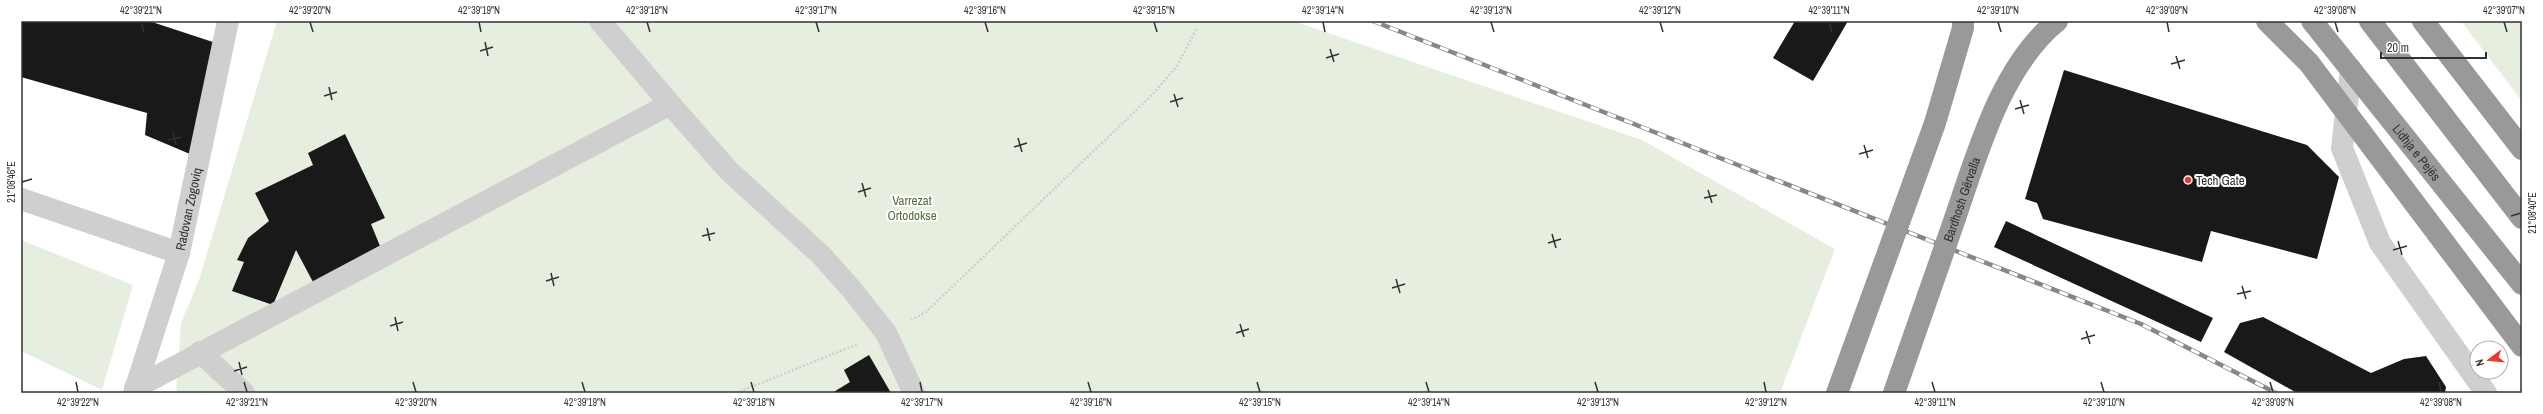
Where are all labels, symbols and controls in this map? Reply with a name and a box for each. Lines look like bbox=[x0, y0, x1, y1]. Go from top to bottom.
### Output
text: 42°39'21"N bbox=[120, 4, 162, 17]
text: 42°39'20"N bbox=[289, 4, 331, 17]
text: 42°39'19"N bbox=[458, 4, 500, 17]
text: 42°39'18"N bbox=[626, 4, 668, 17]
text: 42°39'17"N bbox=[795, 4, 837, 17]
text: 42°39'16"N bbox=[964, 4, 1006, 17]
text: 42°39'15"N bbox=[1133, 4, 1175, 17]
text: 42°39'14"N bbox=[1302, 4, 1344, 17]
text: 42°39'13"N bbox=[1470, 4, 1512, 17]
text: 42°39'12"N bbox=[1639, 4, 1681, 17]
text: 42°39'11"N bbox=[1808, 4, 1850, 17]
text: 42°39'10"N bbox=[1977, 4, 2019, 17]
text: 42°39'09"N bbox=[2146, 4, 2188, 17]
text: 42°39'08"N bbox=[2314, 4, 2356, 17]
text: 42°39'07"N bbox=[2483, 4, 2525, 17]
scale bar bbox=[2381, 34, 2486, 60]
text: 20 m bbox=[2387, 40, 2409, 56]
street label: Lidhja e Pejës bbox=[2389, 121, 2444, 184]
street label: Bardhosh Gërvalla bbox=[1940, 155, 1984, 244]
text: 21°08'46"E bbox=[5, 161, 18, 203]
street label: Radovan Zogoviq bbox=[172, 166, 206, 252]
place label: Tech Gate bbox=[2196, 172, 2245, 189]
marker: Tech Gate bbox=[2183, 175, 2193, 185]
park label: Varrezat Ortodokse bbox=[887, 192, 937, 224]
text: 21°08'40"E bbox=[2526, 192, 2539, 234]
north arrow bbox=[2469, 340, 2509, 380]
text: N bbox=[2472, 358, 2487, 368]
text: 42°39'22"N bbox=[57, 396, 99, 409]
text: 42°39'21"N bbox=[226, 396, 268, 409]
text: 42°39'20"N bbox=[395, 396, 437, 409]
text: 42°39'19"N bbox=[564, 396, 606, 409]
text: 42°39'18"N bbox=[733, 396, 775, 409]
text: 42°39'17"N bbox=[901, 396, 943, 409]
text: 42°39'16"N bbox=[1070, 396, 1112, 409]
text: 42°39'15"N bbox=[1239, 396, 1281, 409]
text: 42°39'14"N bbox=[1408, 396, 1450, 409]
text: 42°39'13"N bbox=[1577, 396, 1619, 409]
text: 42°39'12"N bbox=[1745, 396, 1787, 409]
text: 42°39'11"N bbox=[1914, 396, 1956, 409]
text: 42°39'10"N bbox=[2083, 396, 2125, 409]
text: 42°39'09"N bbox=[2252, 396, 2294, 409]
text: 42°39'08"N bbox=[2420, 396, 2462, 409]

